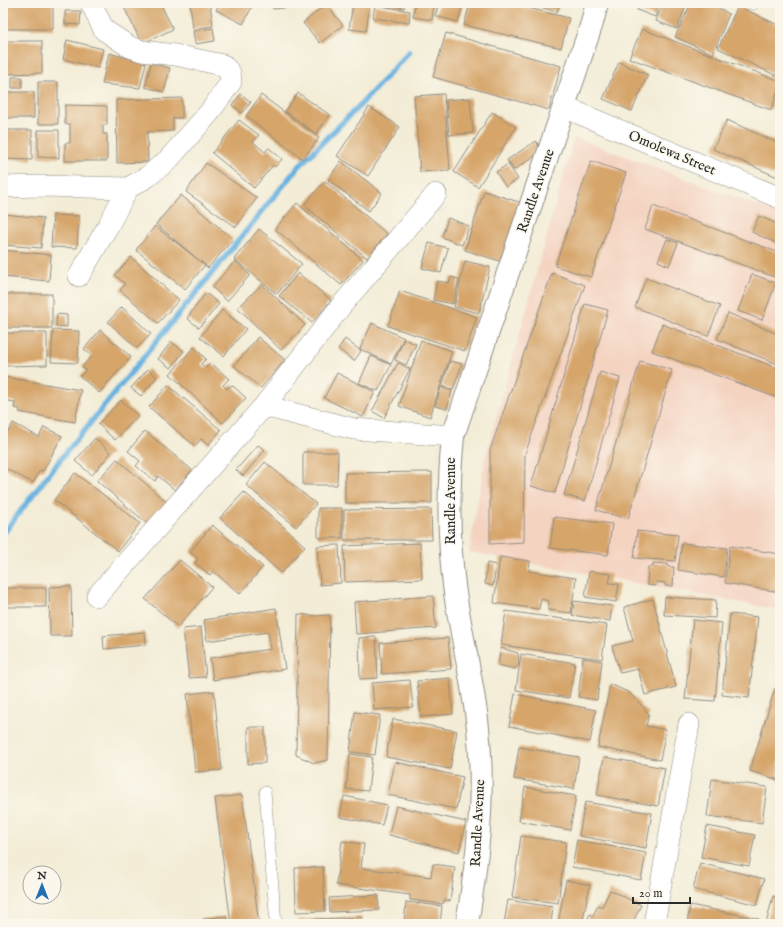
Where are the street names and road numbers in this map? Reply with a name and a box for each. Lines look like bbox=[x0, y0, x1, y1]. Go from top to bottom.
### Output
street label: Omolewa Street bbox=[626, 127, 719, 180]
street label: Randle Avenue bbox=[513, 146, 559, 235]
street label: Randle Avenue bbox=[442, 457, 460, 545]
street label: Randle Avenue bbox=[467, 778, 489, 867]

